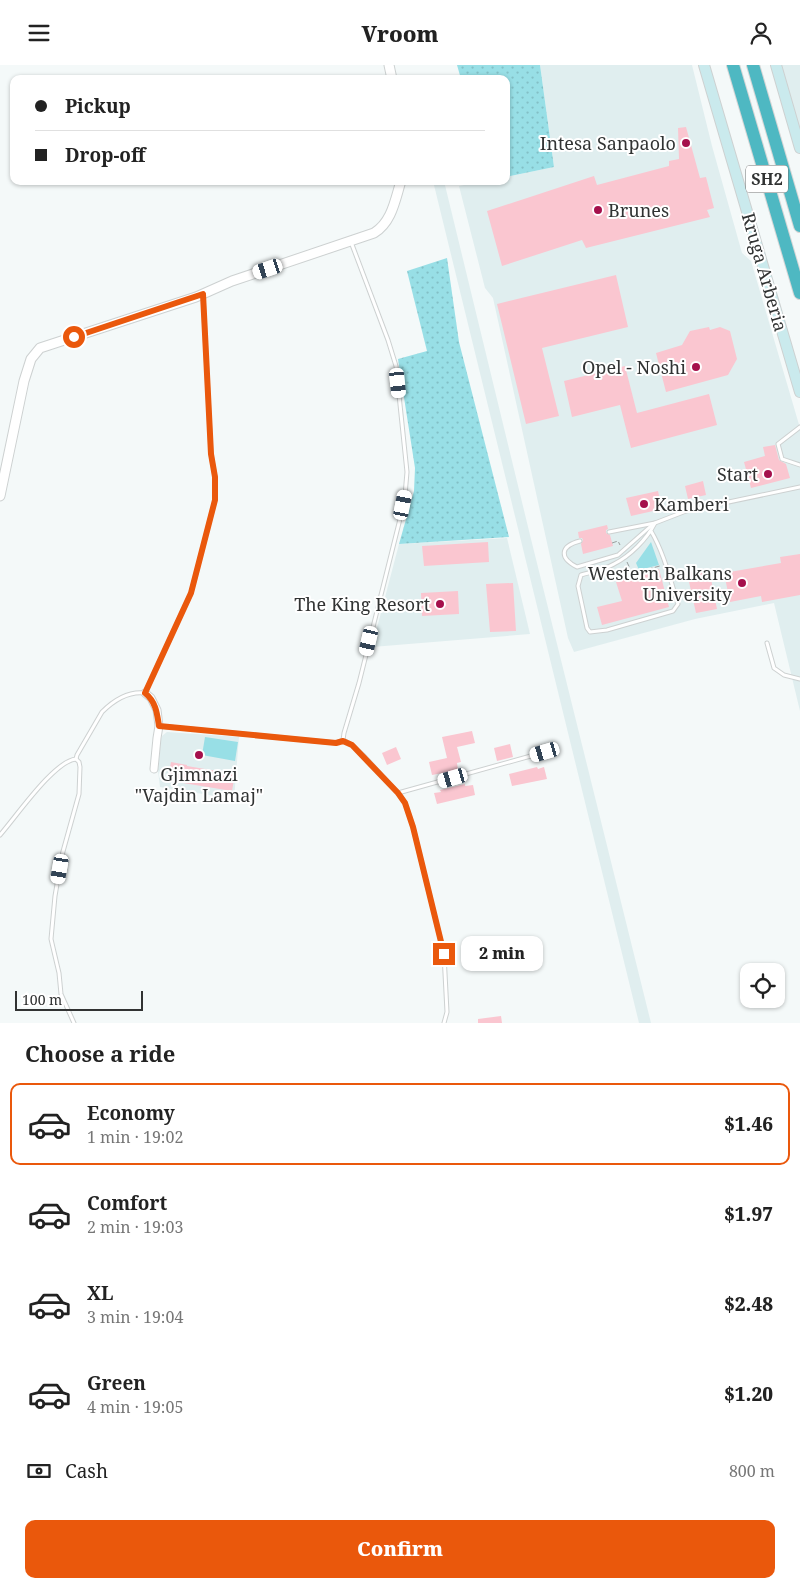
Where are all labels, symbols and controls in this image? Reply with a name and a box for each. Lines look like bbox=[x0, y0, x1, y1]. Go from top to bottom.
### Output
text: Vroom bbox=[361, 18, 439, 48]
icon: menu bbox=[25, 19, 53, 47]
icon: person bbox=[747, 19, 775, 47]
text: Pickup bbox=[65, 93, 131, 119]
place label: Intesa Sanpaolo bbox=[540, 131, 676, 155]
marker: Intesa Sanpaolo bbox=[680, 137, 692, 149]
text: Drop-off bbox=[65, 142, 145, 168]
road number: SH2 bbox=[746, 165, 788, 193]
place label: Brunes bbox=[608, 198, 669, 222]
marker: Brunes bbox=[592, 204, 604, 216]
street label: Rruga Arberia bbox=[737, 210, 793, 334]
car bbox=[251, 257, 284, 281]
route start bbox=[63, 326, 85, 348]
place label: Opel - Noshi bbox=[582, 355, 686, 379]
marker: Opel - Noshi bbox=[690, 361, 702, 373]
car bbox=[388, 367, 407, 399]
place label: Start bbox=[717, 462, 758, 486]
marker: Start bbox=[762, 468, 774, 480]
car bbox=[392, 489, 413, 521]
place label: Kamberi bbox=[654, 492, 729, 516]
marker: Kamberi bbox=[638, 498, 650, 510]
place label: Western Balkans University bbox=[588, 561, 733, 606]
marker: Western Balkans University bbox=[736, 577, 748, 589]
place label: The King Resort bbox=[294, 592, 430, 616]
marker: The King Resort bbox=[434, 598, 446, 610]
car bbox=[358, 625, 379, 657]
car bbox=[528, 741, 561, 763]
marker: Gjimnazi "Vajdin Lamaj" bbox=[193, 749, 205, 761]
place label: Gjimnazi "Vajdin Lamaj" bbox=[135, 762, 263, 807]
car bbox=[436, 767, 469, 789]
car bbox=[50, 853, 69, 885]
callout: 2 min bbox=[462, 937, 544, 971]
text: 2 min bbox=[479, 942, 525, 964]
route end bbox=[433, 943, 455, 965]
map controls bbox=[740, 963, 785, 1008]
button: locate bbox=[740, 963, 785, 1008]
scale bar bbox=[15, 988, 142, 1011]
text: 100 m bbox=[22, 990, 62, 1009]
text: Choose a ride bbox=[25, 1038, 175, 1068]
text: Economy bbox=[87, 1100, 175, 1126]
icon: car bbox=[27, 1102, 72, 1147]
text: $1.46 bbox=[724, 1111, 773, 1137]
text: 1 min · 19:02 bbox=[87, 1126, 183, 1148]
text: Comfort bbox=[87, 1190, 167, 1216]
icon: car bbox=[27, 1192, 72, 1237]
text: $1.97 bbox=[724, 1201, 773, 1227]
text: 2 min · 19:03 bbox=[87, 1216, 183, 1238]
text: XL bbox=[87, 1280, 113, 1306]
icon: car bbox=[27, 1282, 72, 1327]
text: $2.48 bbox=[724, 1291, 773, 1317]
text: 3 min · 19:04 bbox=[87, 1306, 183, 1328]
text: Green bbox=[87, 1370, 146, 1396]
icon: car bbox=[27, 1372, 72, 1417]
text: $1.20 bbox=[724, 1381, 773, 1407]
text: 4 min · 19:05 bbox=[87, 1396, 183, 1418]
icon: cash bbox=[25, 1457, 53, 1485]
text: Cash bbox=[65, 1458, 108, 1484]
text: 800 m bbox=[729, 1460, 775, 1482]
button: Confirm bbox=[25, 1520, 775, 1578]

